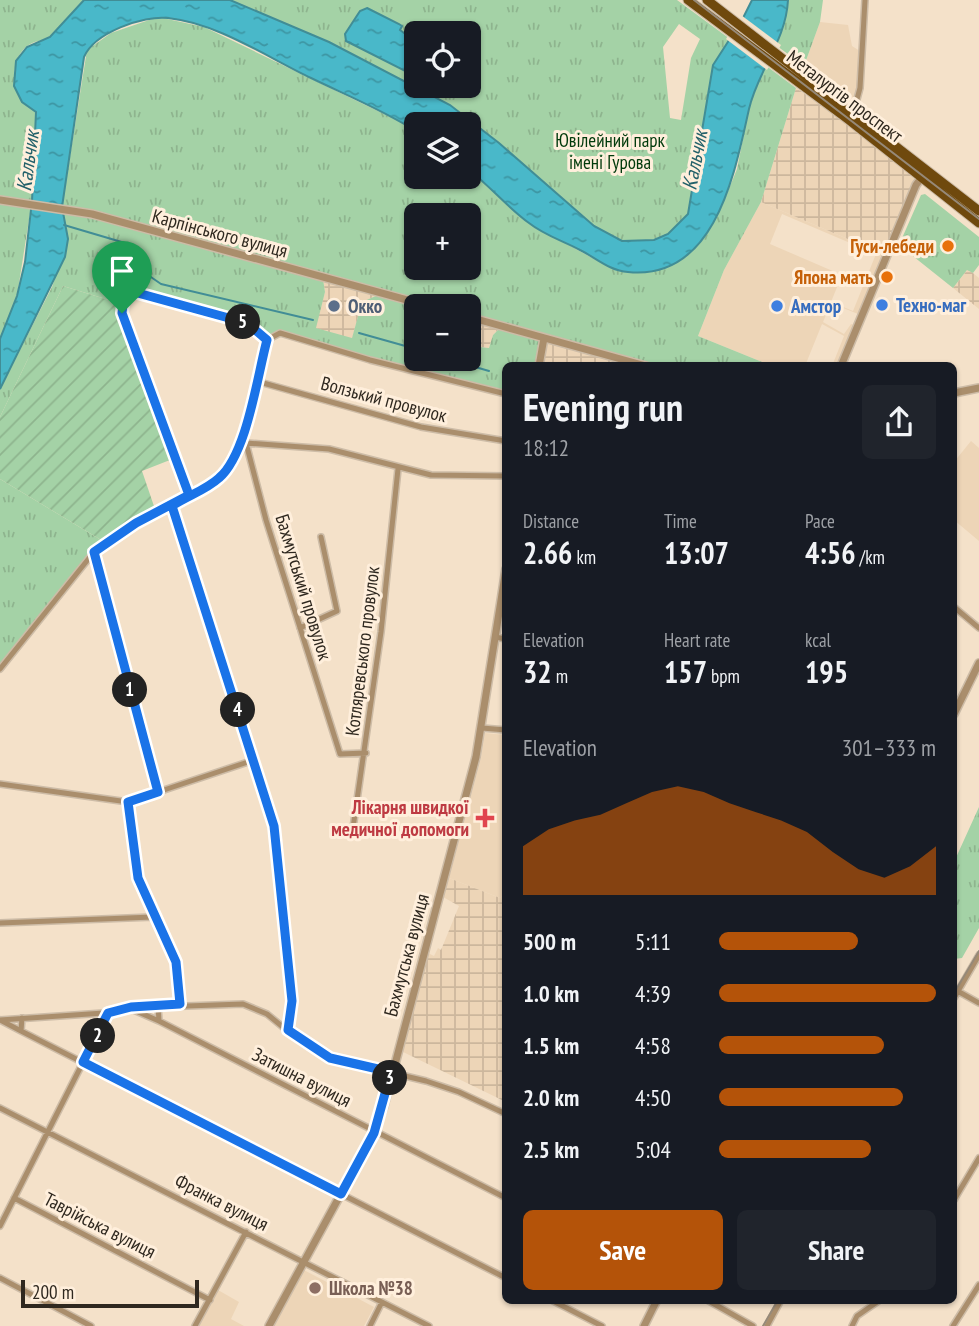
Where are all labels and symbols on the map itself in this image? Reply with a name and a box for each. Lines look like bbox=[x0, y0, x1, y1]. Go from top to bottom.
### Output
street label: Металургів проспект bbox=[782, 45, 908, 148]
water label: Кальчик bbox=[675, 125, 714, 192]
water label: Кальчик bbox=[10, 126, 45, 193]
park label: Ювілейний парк імені Гурова bbox=[555, 128, 665, 174]
street label: Карпінського вулиця bbox=[150, 203, 290, 263]
place label: Гуси-лебеди bbox=[850, 234, 934, 258]
marker: Гуси-лебеди bbox=[940, 238, 956, 254]
pin bbox=[92, 241, 152, 313]
place label: Япона мать bbox=[794, 265, 873, 289]
marker: Япона мать bbox=[879, 269, 895, 285]
place label: Техно-маг bbox=[896, 293, 966, 317]
place label: Окко bbox=[348, 294, 382, 318]
place label: Амстор bbox=[790, 294, 842, 318]
marker: Техно-маг bbox=[874, 297, 890, 313]
marker: Окко bbox=[326, 298, 342, 314]
marker: Амстор bbox=[769, 298, 785, 314]
pin: 5 bbox=[226, 304, 260, 340]
street label: Волзький провулок bbox=[318, 371, 450, 427]
street label: Бахмутський провулок bbox=[270, 511, 338, 664]
street label: Котляревського провулок bbox=[340, 564, 384, 737]
pin: 1 bbox=[113, 672, 148, 708]
pin: 4 bbox=[220, 692, 256, 728]
place label: Лікарня швидкої медичної допомоги bbox=[331, 795, 469, 841]
marker: Лікарня швидкої медичної допомоги bbox=[475, 808, 495, 828]
street label: Бахмутська вулиця bbox=[378, 891, 434, 1019]
pin: 2 bbox=[80, 1018, 116, 1054]
street label: Затишна вулиця bbox=[249, 1042, 355, 1112]
pin: 3 bbox=[372, 1060, 408, 1096]
street label: Франка вулиця bbox=[171, 1168, 273, 1236]
street label: Таврійська вулиця bbox=[40, 1187, 160, 1263]
place label: Школа №38 bbox=[329, 1276, 413, 1300]
scale bar bbox=[21, 1277, 200, 1309]
marker: Школа №38 bbox=[307, 1280, 323, 1296]

